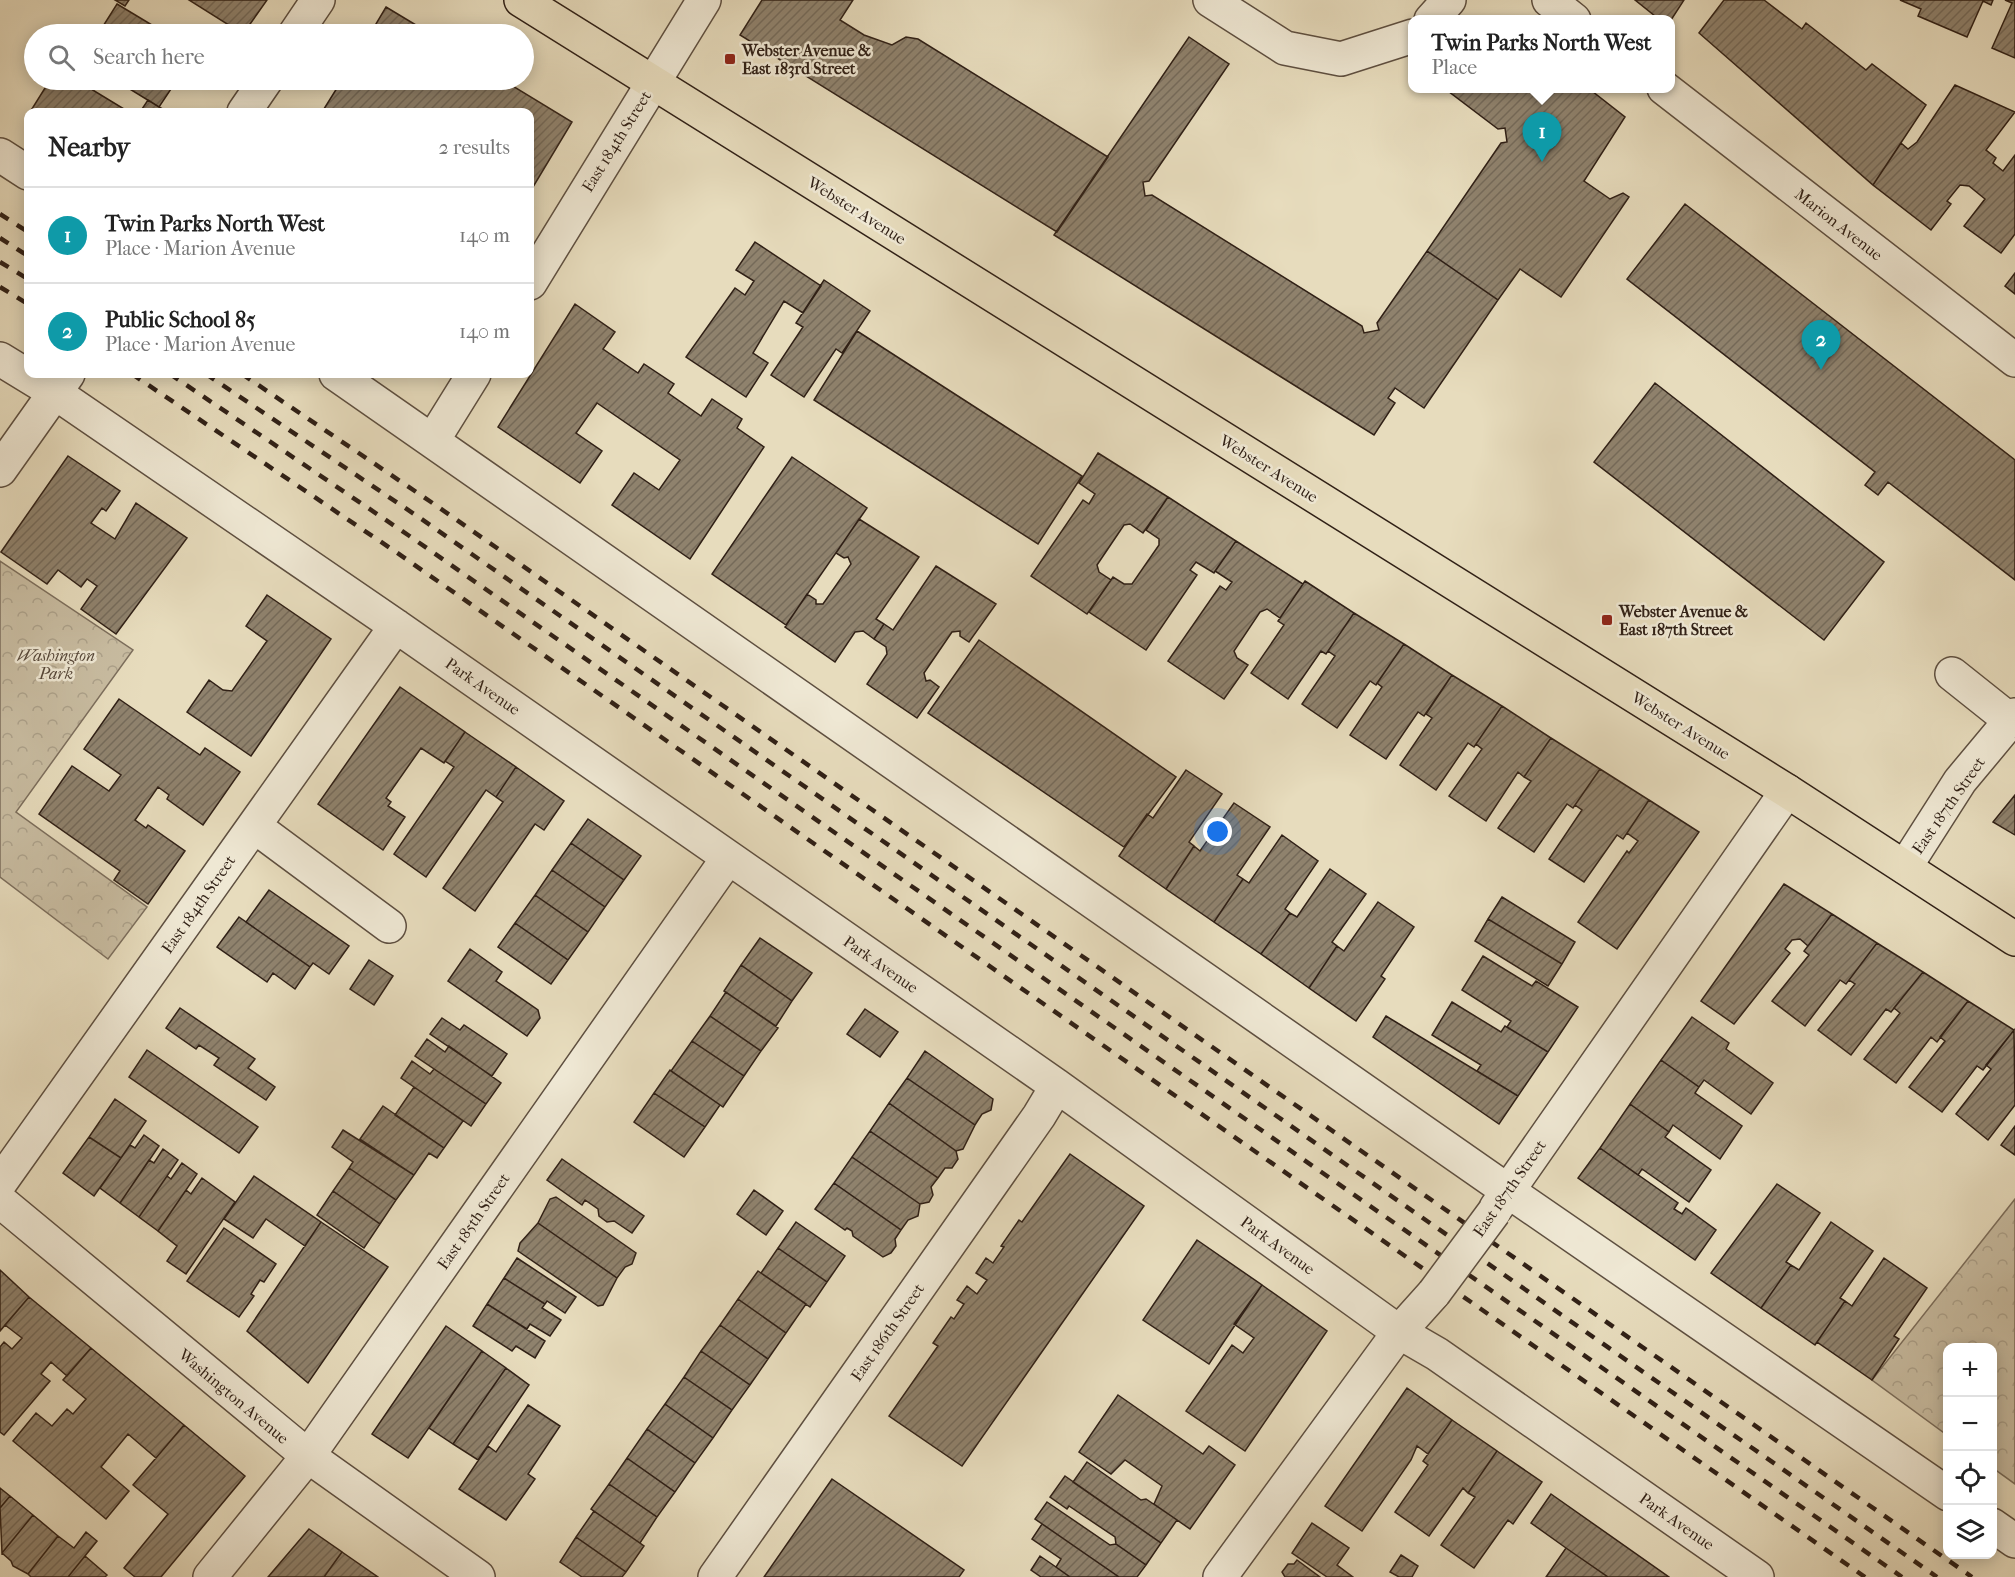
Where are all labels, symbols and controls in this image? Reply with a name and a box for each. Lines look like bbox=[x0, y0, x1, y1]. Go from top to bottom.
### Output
popup bbox=[1408, 15, 1675, 93]
search box bbox=[24, 24, 534, 90]
text: Twin Parks North West bbox=[1432, 30, 1651, 56]
icon: search bbox=[45, 41, 78, 74]
place label: Webster Avenue & East 183rd Street bbox=[741, 41, 871, 79]
text: Search here bbox=[93, 44, 205, 70]
marker: Webster Avenue & East 183rd Street bbox=[723, 52, 737, 66]
text: Place bbox=[1432, 56, 1477, 79]
street label: East 184th Street bbox=[578, 87, 655, 195]
pin: 1 bbox=[1522, 112, 1562, 162]
text: Nearby bbox=[48, 132, 130, 163]
text: 2 results bbox=[439, 136, 510, 159]
street label: Webster Avenue bbox=[803, 172, 909, 248]
street label: Marion Avenue bbox=[1791, 184, 1886, 265]
text: Twin Parks North West bbox=[105, 211, 325, 237]
text: 1 bbox=[64, 224, 71, 247]
text: 140 m bbox=[459, 224, 510, 247]
text: Place · Marion Avenue bbox=[105, 237, 295, 260]
text: Public School 85 bbox=[105, 307, 256, 333]
text: 2 bbox=[62, 320, 73, 343]
text: 140 m bbox=[459, 320, 510, 343]
pin: 2 bbox=[1802, 320, 1840, 370]
text: Place · Marion Avenue bbox=[105, 333, 295, 356]
street label: Webster Avenue bbox=[1215, 430, 1321, 506]
place label: Webster Avenue & East 187th Street bbox=[1618, 602, 1748, 639]
marker: Webster Avenue & East 187th Street bbox=[1600, 613, 1614, 627]
park label: Washington Park bbox=[17, 646, 95, 683]
street label: Park Avenue bbox=[442, 654, 524, 719]
street label: Webster Avenue bbox=[1627, 687, 1733, 763]
street label: East 187th Street bbox=[1908, 753, 1989, 857]
your location bbox=[1203, 817, 1232, 846]
street label: East 184th Street bbox=[157, 851, 240, 957]
street label: Park Avenue bbox=[840, 932, 922, 997]
street label: East 187th Street bbox=[1469, 1136, 1550, 1240]
street label: East 185th Street bbox=[433, 1169, 514, 1273]
street label: Park Avenue bbox=[1237, 1212, 1319, 1279]
street label: East 186th Street bbox=[847, 1280, 928, 1385]
map controls bbox=[1943, 1343, 1997, 1559]
button: + bbox=[1943, 1343, 1997, 1397]
street label: Washington Avenue bbox=[174, 1344, 293, 1448]
button: − bbox=[1943, 1397, 1997, 1451]
button: locate bbox=[1943, 1451, 1997, 1505]
street label: Park Avenue bbox=[1636, 1489, 1718, 1554]
button: layers bbox=[1943, 1505, 1997, 1559]

